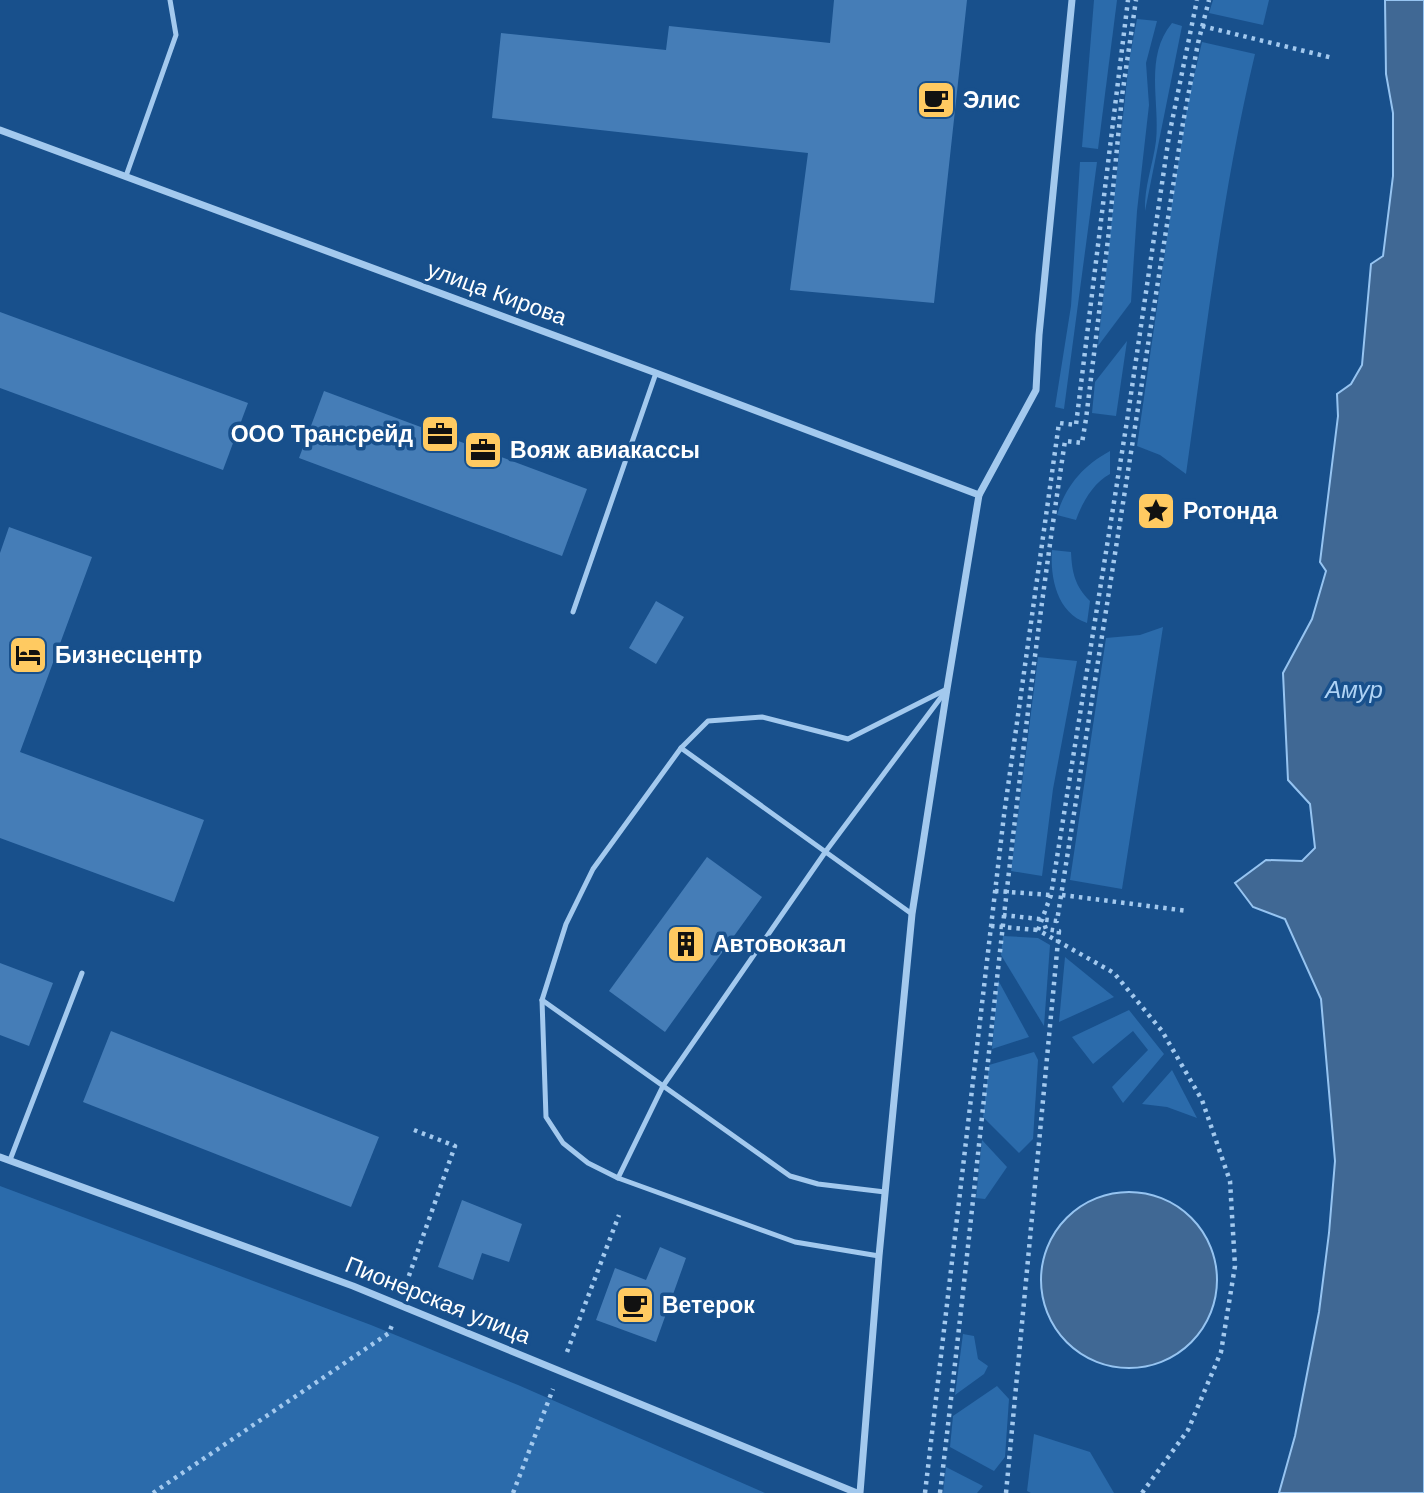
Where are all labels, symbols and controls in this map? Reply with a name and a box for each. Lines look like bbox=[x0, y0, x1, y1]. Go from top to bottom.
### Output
cafe icon: Элис bbox=[915, 79, 957, 121]
place label: Элис bbox=[963, 87, 1021, 113]
street label: улица Кирова bbox=[424, 256, 570, 330]
office icon: ООО Трансрейд bbox=[419, 413, 461, 455]
place label: ООО Трансрейд bbox=[231, 421, 413, 447]
office icon: Вояж авиакассы bbox=[462, 429, 504, 471]
place label: Вояж авиакассы bbox=[510, 437, 700, 463]
place icon: Ротонда bbox=[1135, 490, 1177, 532]
place label: Ротонда bbox=[1183, 498, 1278, 524]
hotel icon: Бизнесцентр bbox=[7, 634, 49, 676]
place label: Бизнесцентр bbox=[55, 642, 202, 668]
water label: Амур bbox=[1323, 676, 1383, 703]
building icon: Автовокзал bbox=[665, 923, 707, 965]
place label: Автовокзал bbox=[713, 931, 846, 957]
street label: Пионерская улица bbox=[342, 1251, 535, 1349]
cafe icon: Ветерок bbox=[614, 1284, 656, 1326]
place label: Ветерок bbox=[662, 1292, 755, 1318]

